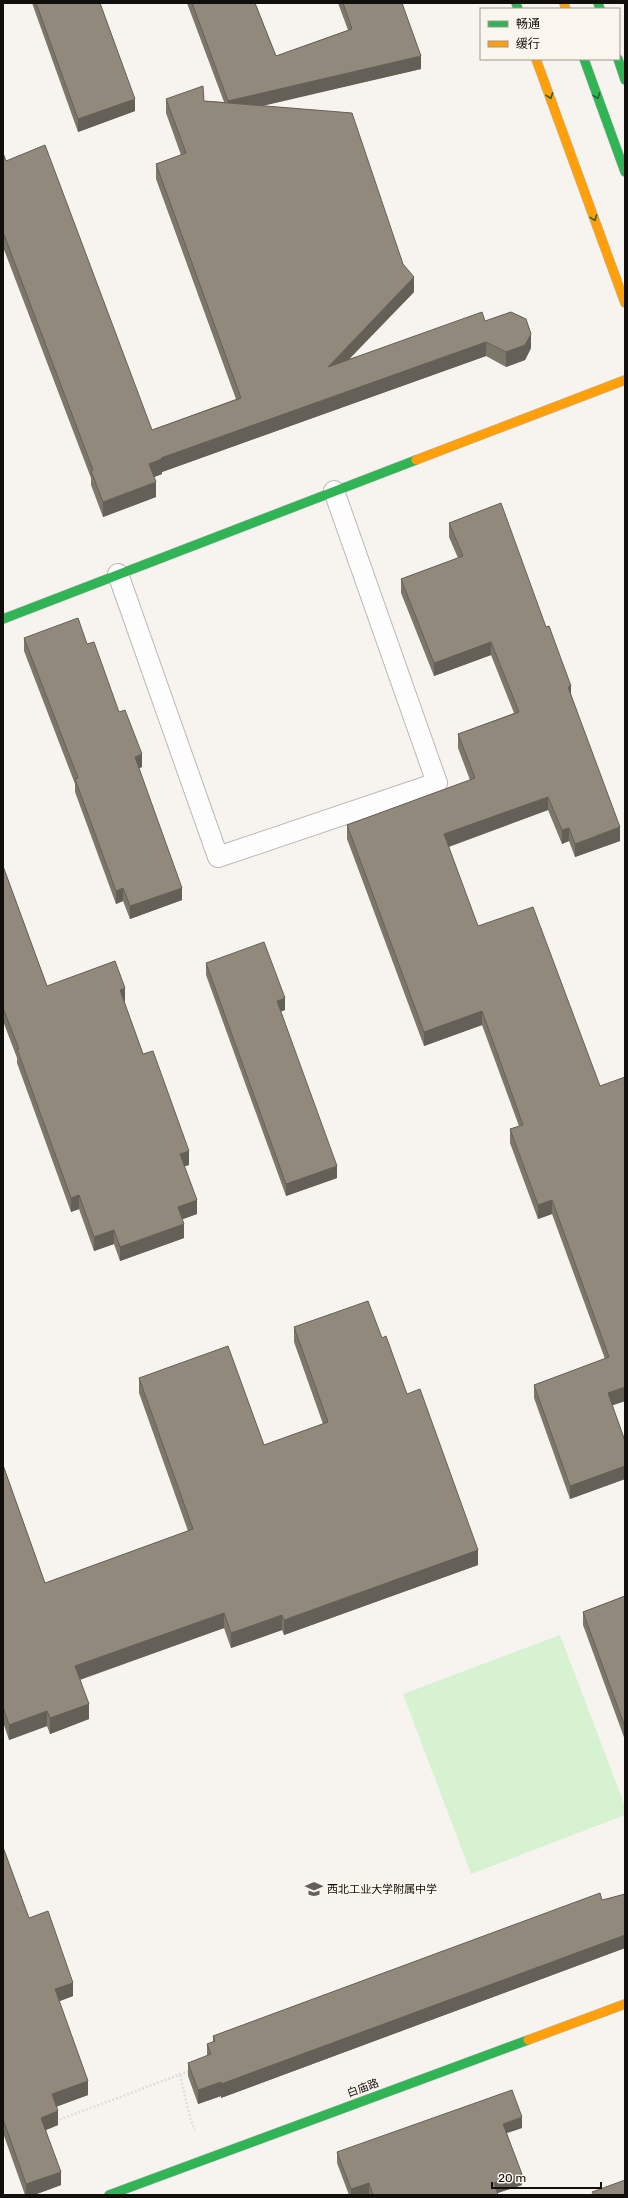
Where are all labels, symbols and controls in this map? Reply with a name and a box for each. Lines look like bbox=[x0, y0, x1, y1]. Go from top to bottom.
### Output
legend bbox=[480, 8, 620, 60]
text: 畅通 bbox=[516, 17, 540, 31]
text: 缓行 bbox=[516, 37, 540, 51]
one-way arrow bbox=[545, 92, 553, 99]
one-way arrow bbox=[593, 92, 601, 99]
one-way arrow bbox=[589, 214, 598, 221]
school or university icon: 西北工业大学附属中学 bbox=[304, 1879, 324, 1899]
place label: 西北工业大学附属中学 bbox=[327, 1883, 437, 1896]
street label: 白庙路 bbox=[345, 2076, 381, 2100]
scale bar bbox=[492, 2164, 601, 2190]
text: 20 m bbox=[498, 2171, 526, 2185]

